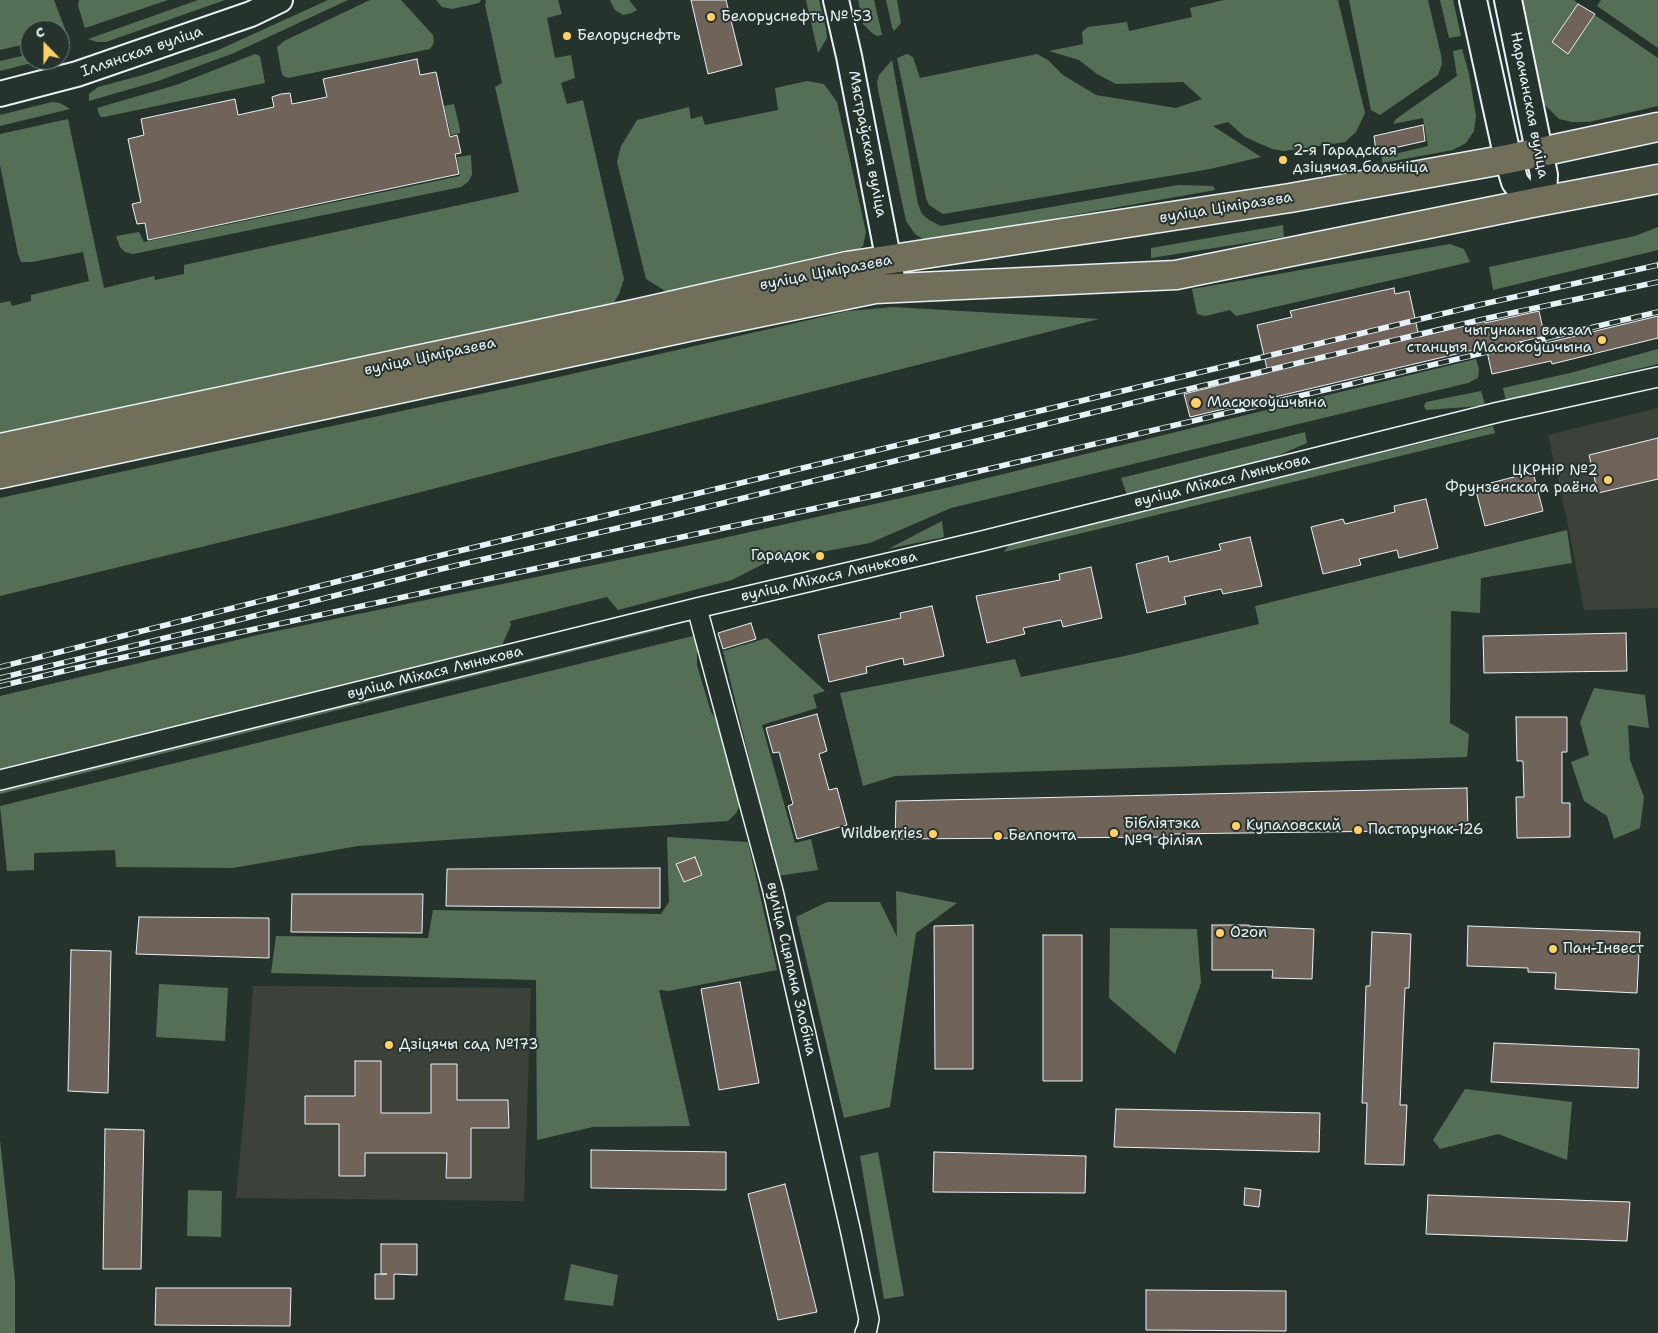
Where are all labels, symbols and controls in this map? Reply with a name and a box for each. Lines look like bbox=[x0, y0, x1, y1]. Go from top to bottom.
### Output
place label: Белоруснефть № 53 bbox=[721, 8, 872, 26]
marker: Белоруснефть № 53 bbox=[705, 11, 717, 23]
north arrow bbox=[20, 20, 70, 70]
text: С bbox=[32, 22, 47, 42]
street label: Іллянская вуліца bbox=[79, 23, 205, 81]
place label: Белоруснефть bbox=[577, 27, 681, 45]
marker: Белоруснефть bbox=[561, 30, 573, 42]
street label: Нарачанская вуліца bbox=[1506, 30, 1552, 180]
street label: Мястраўская вуліца bbox=[844, 69, 890, 219]
place label: 2-я Гарадская дзіцячая бальніца bbox=[1293, 142, 1428, 177]
marker: 2-я Гарадская дзіцячая бальніца bbox=[1277, 154, 1289, 166]
street label: вуліца Ціміразева bbox=[1158, 189, 1294, 227]
street label: вуліца Ціміразева bbox=[758, 251, 894, 295]
place label: чыгунаны вакзал станцыя Масюкоўшчына bbox=[1407, 322, 1592, 357]
street label: вуліца Ціміразева bbox=[362, 334, 498, 380]
marker: чыгунаны вакзал станцыя Масюкоўшчына bbox=[1596, 334, 1608, 346]
place label: Масюкоўшчына bbox=[1207, 394, 1326, 412]
marker: Масюкоўшчына bbox=[1189, 396, 1203, 410]
street label: вуліца Міхася Лынькова bbox=[1132, 450, 1312, 512]
place label: ЦКРНіР №2 Фрунзенскага раёна bbox=[1445, 462, 1598, 497]
marker: ЦКРНіР №2 Фрунзенскага раёна bbox=[1602, 474, 1614, 486]
place label: Гарадок bbox=[751, 547, 810, 565]
street label: вуліца Міхася Лынькова bbox=[739, 548, 919, 606]
marker: Гарадок bbox=[814, 550, 826, 562]
street label: вуліца Міхася Лынькова bbox=[345, 642, 525, 704]
place label: Бібліятэка №9 філіял bbox=[1124, 815, 1202, 850]
place label: Купаловский bbox=[1246, 817, 1341, 835]
marker: Купаловский bbox=[1230, 820, 1242, 832]
place label: Пастарунак-126 bbox=[1368, 821, 1484, 839]
marker: Пастарунак-126 bbox=[1352, 824, 1364, 836]
place label: Wildberries bbox=[841, 825, 923, 843]
place label: Белпочта bbox=[1008, 827, 1076, 845]
marker: Бібліятэка №9 філіял bbox=[1108, 827, 1120, 839]
marker: Wildberries bbox=[927, 828, 939, 840]
marker: Белпочта bbox=[992, 830, 1004, 842]
street label: вуліца Сцяпана Злобіна bbox=[762, 880, 820, 1058]
place label: Ozon bbox=[1230, 924, 1267, 942]
marker: Ozon bbox=[1214, 927, 1226, 939]
place label: Пан-Інвест bbox=[1563, 940, 1644, 958]
marker: Пан-Інвест bbox=[1547, 943, 1559, 955]
place label: Дзіцячы сад №173 bbox=[399, 1036, 539, 1054]
marker: Дзіцячы сад №173 bbox=[383, 1039, 395, 1051]

